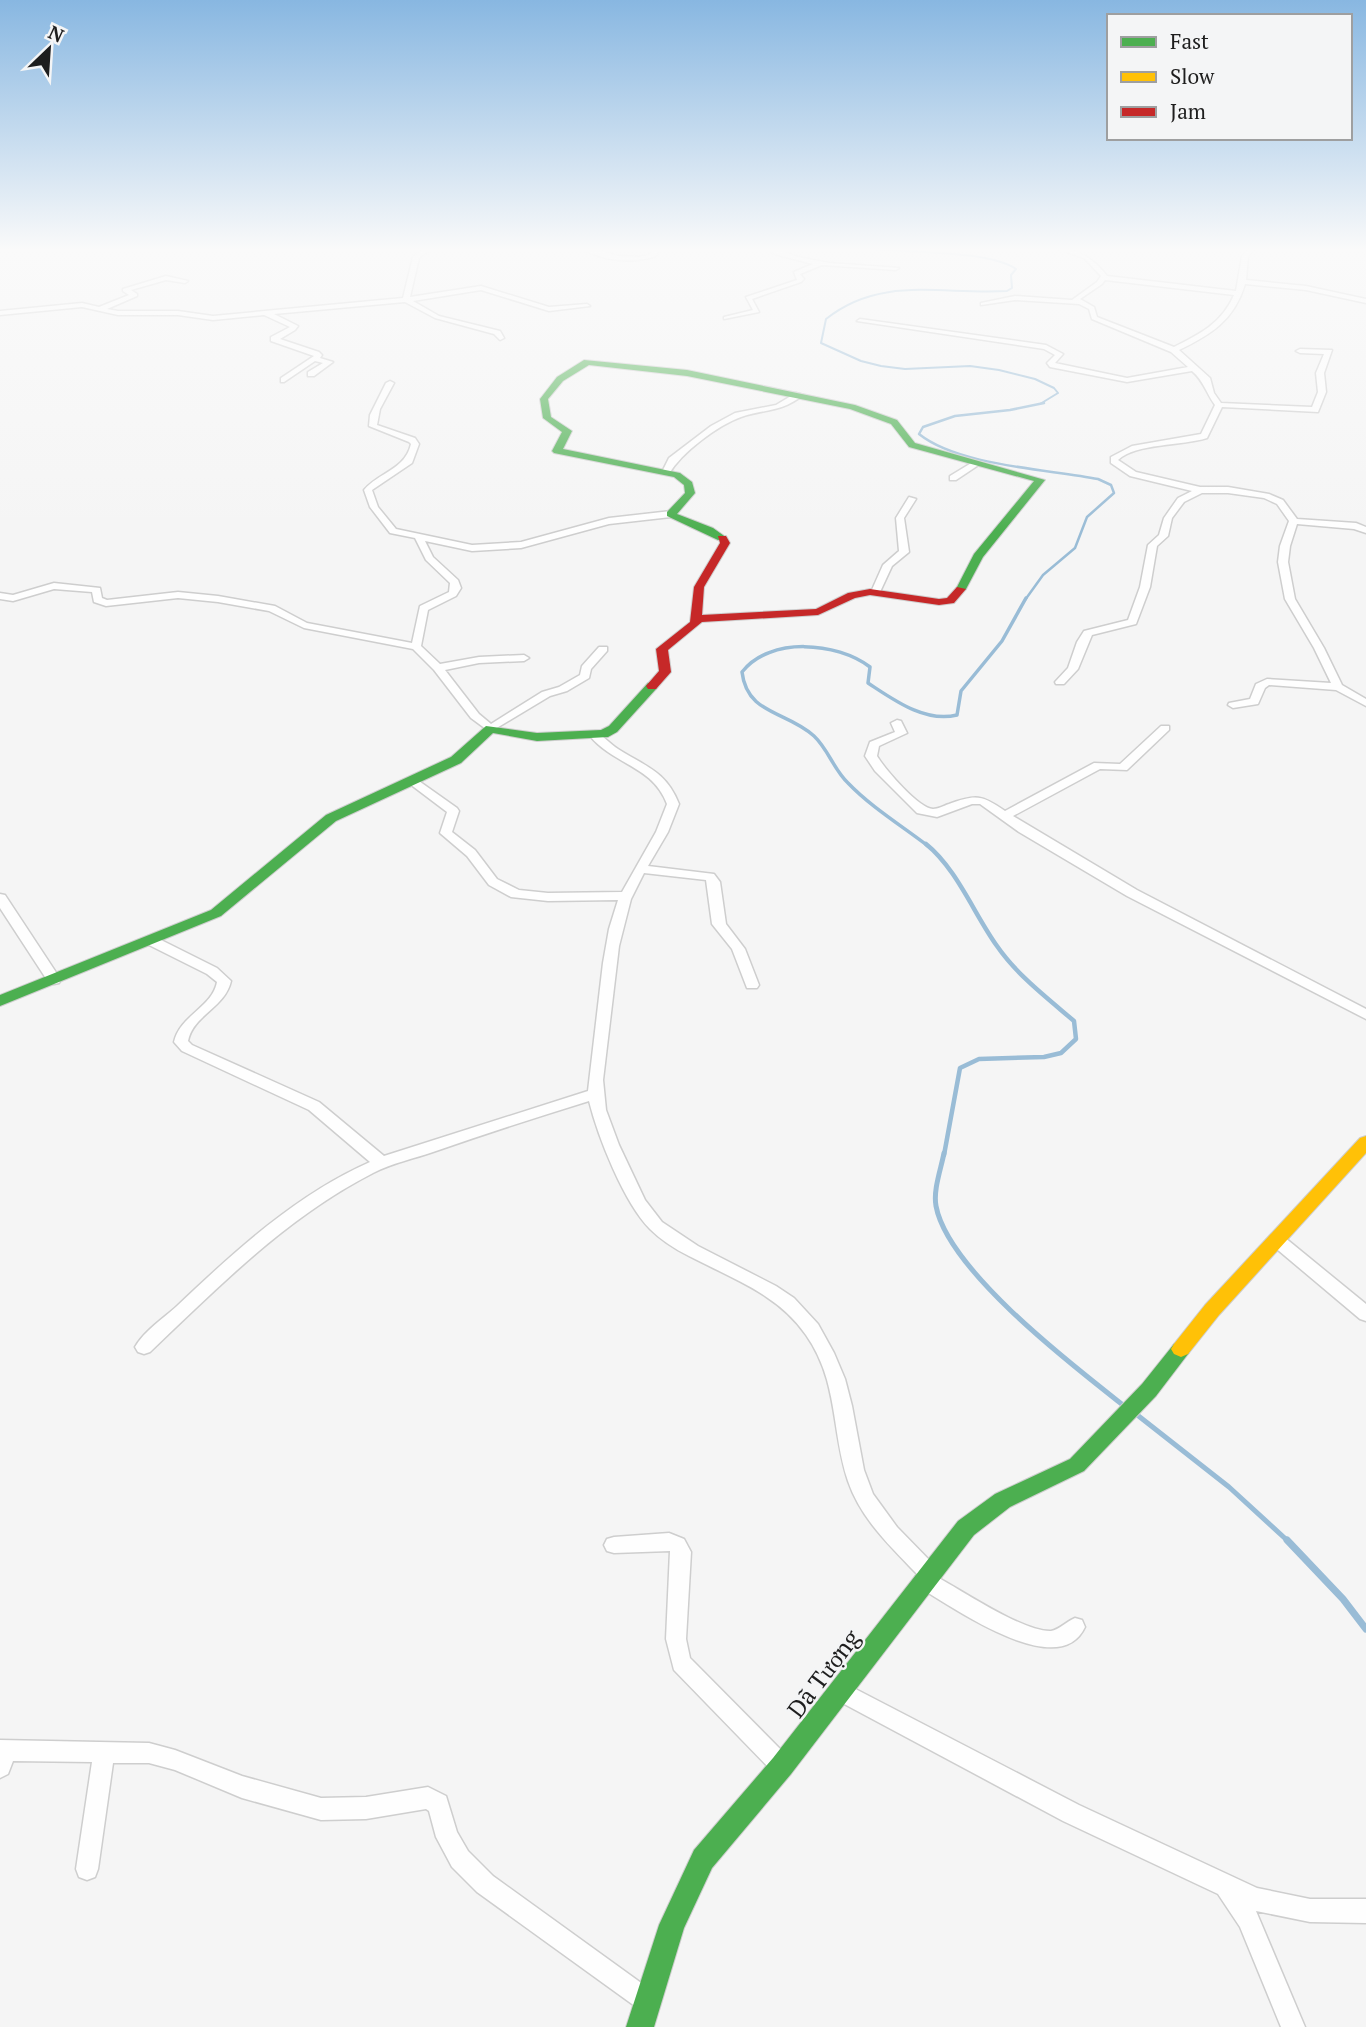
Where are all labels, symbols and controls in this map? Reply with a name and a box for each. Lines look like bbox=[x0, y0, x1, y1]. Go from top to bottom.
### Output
north arrow bbox=[14, 14, 84, 84]
legend bbox=[1107, 14, 1352, 140]
text: N bbox=[45, 19, 69, 48]
text: Fast bbox=[1170, 27, 1209, 55]
text: Slow bbox=[1170, 62, 1215, 90]
text: Jam bbox=[1170, 97, 1206, 125]
street label: Dã Tượng bbox=[780, 1623, 867, 1724]

